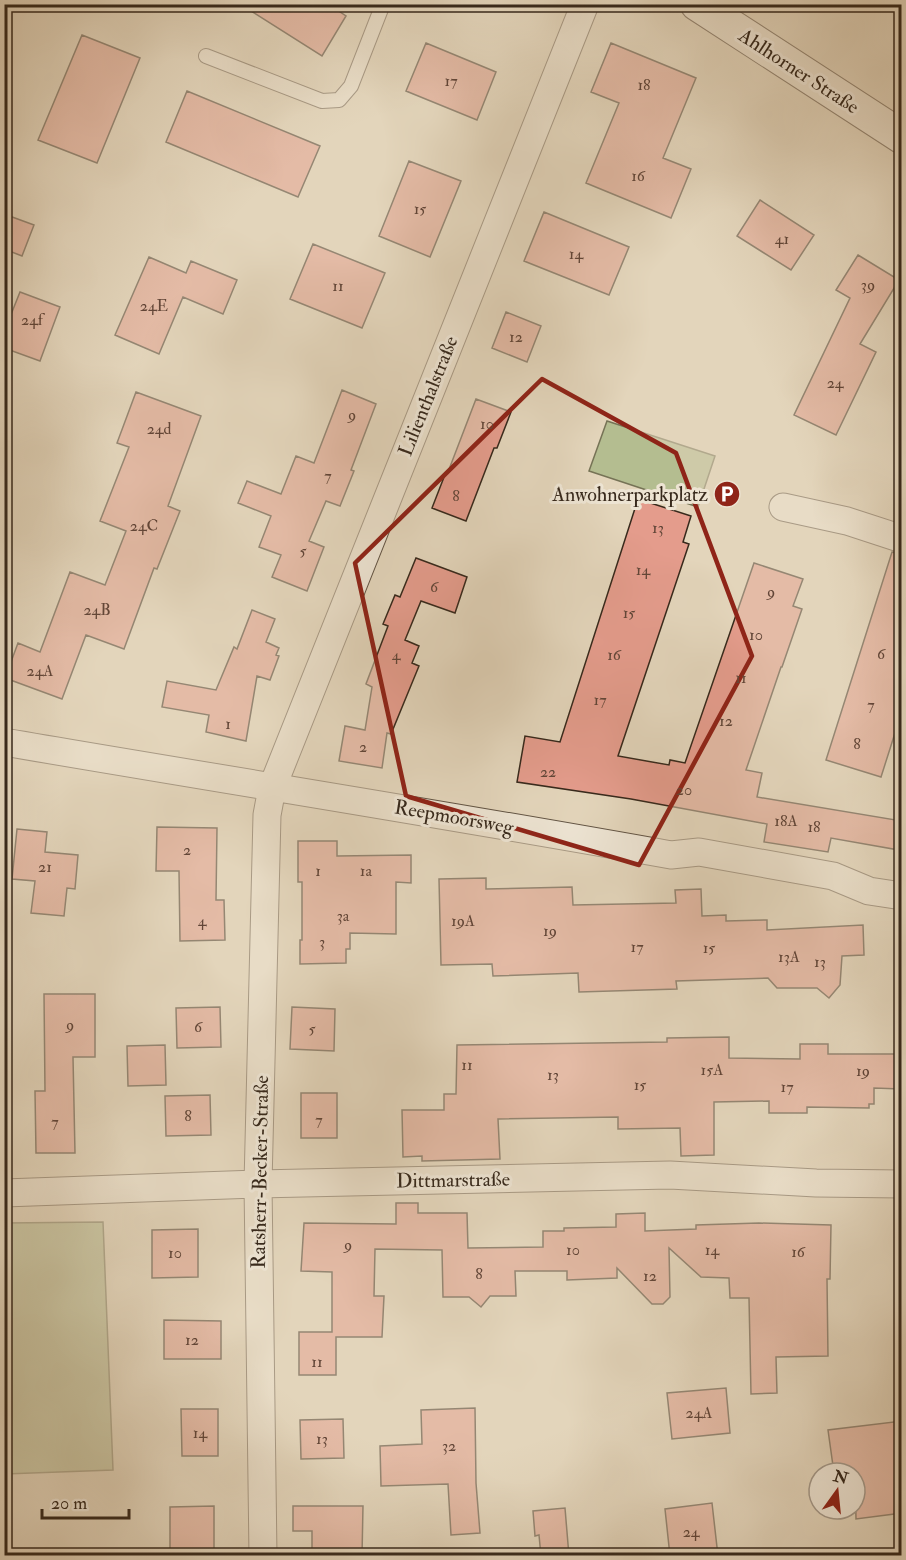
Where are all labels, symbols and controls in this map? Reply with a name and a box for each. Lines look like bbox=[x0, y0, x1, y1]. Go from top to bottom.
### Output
street label: Ahlhorner Straße bbox=[733, 22, 864, 119]
house number: 17 bbox=[444, 71, 458, 91]
house number: 18 bbox=[637, 75, 651, 95]
house number: 16 bbox=[631, 166, 646, 186]
house number: 15 bbox=[414, 199, 426, 219]
house number: 41 bbox=[775, 229, 789, 249]
house number: 14 bbox=[569, 244, 585, 264]
house number: 39 bbox=[861, 275, 875, 295]
house number: 11 bbox=[332, 276, 344, 296]
house number: 24E bbox=[140, 296, 168, 316]
house number: 24f bbox=[21, 310, 46, 330]
house number: 12 bbox=[509, 327, 523, 347]
street label: Lilienthalstraße bbox=[393, 332, 463, 460]
house number: 24 bbox=[827, 373, 845, 393]
house number: 9 bbox=[347, 405, 356, 425]
house number: 10 bbox=[480, 414, 494, 434]
house number: 24d bbox=[147, 419, 171, 439]
house number: 7 bbox=[324, 466, 332, 486]
parking icon: Anwohnerparkplatz bbox=[712, 479, 742, 509]
place label: Anwohnerparkplatz bbox=[551, 482, 708, 508]
house number: 8 bbox=[452, 486, 460, 506]
house number: 24C bbox=[130, 516, 158, 536]
house number: 13 bbox=[652, 518, 664, 538]
house number: 5 bbox=[299, 541, 307, 561]
house number: 14 bbox=[636, 560, 652, 580]
house number: 6 bbox=[430, 577, 439, 597]
house number: 9 bbox=[766, 582, 775, 602]
house number: 24B bbox=[83, 600, 111, 620]
house number: 15 bbox=[623, 603, 635, 623]
house number: 10 bbox=[749, 625, 763, 645]
house number: 6 bbox=[877, 644, 886, 664]
house number: 4 bbox=[392, 645, 402, 665]
house number: 16 bbox=[607, 645, 622, 665]
house number: 24A bbox=[27, 661, 53, 681]
house number: 11 bbox=[735, 668, 747, 688]
house number: 17 bbox=[593, 690, 607, 710]
house number: 7 bbox=[867, 695, 875, 715]
house number: 12 bbox=[719, 711, 733, 731]
house number: 1 bbox=[225, 714, 231, 734]
house number: 8 bbox=[853, 734, 861, 754]
house number: 2 bbox=[359, 737, 367, 757]
house number: 22 bbox=[540, 762, 556, 782]
house number: 20 bbox=[676, 780, 692, 800]
street label: Reepmoorsweg bbox=[392, 794, 517, 841]
house number: 18A bbox=[774, 811, 798, 831]
house number: 18 bbox=[807, 817, 821, 837]
house number: 2 bbox=[183, 840, 191, 860]
house number: 21 bbox=[38, 857, 52, 877]
house number: 1 bbox=[315, 861, 321, 881]
house number: 1a bbox=[360, 861, 373, 881]
house number: 3a bbox=[337, 906, 350, 926]
house number: 4 bbox=[198, 911, 208, 931]
house number: 19A bbox=[451, 911, 475, 931]
house number: 19 bbox=[543, 921, 557, 941]
house number: 3 bbox=[319, 932, 325, 952]
house number: 17 bbox=[630, 937, 644, 957]
house number: 15 bbox=[703, 938, 715, 958]
house number: 13A bbox=[778, 947, 800, 967]
house number: 13 bbox=[814, 952, 826, 972]
house number: 9 bbox=[65, 1015, 74, 1035]
house number: 6 bbox=[194, 1017, 203, 1037]
house number: 5 bbox=[308, 1019, 316, 1039]
house number: 11 bbox=[461, 1055, 473, 1075]
house number: 15A bbox=[701, 1060, 723, 1080]
house number: 19 bbox=[856, 1061, 870, 1081]
house number: 13 bbox=[547, 1065, 559, 1085]
street label: Ratsherr-Becker-Straße bbox=[246, 1075, 274, 1269]
house number: 15 bbox=[634, 1075, 646, 1095]
house number: 17 bbox=[780, 1077, 794, 1097]
house number: 8 bbox=[184, 1106, 192, 1126]
house number: 7 bbox=[315, 1110, 323, 1130]
house number: 7 bbox=[51, 1112, 59, 1132]
street label: Dittmarstraße bbox=[396, 1167, 510, 1193]
house number: 9 bbox=[343, 1235, 352, 1255]
house number: 10 bbox=[566, 1240, 580, 1260]
house number: 14 bbox=[705, 1240, 721, 1260]
house number: 16 bbox=[791, 1242, 806, 1262]
house number: 10 bbox=[168, 1243, 182, 1263]
house number: 8 bbox=[475, 1264, 483, 1284]
house number: 12 bbox=[643, 1266, 657, 1286]
house number: 12 bbox=[185, 1330, 199, 1350]
house number: 11 bbox=[311, 1352, 323, 1372]
house number: 24A bbox=[686, 1403, 712, 1423]
house number: 14 bbox=[193, 1423, 209, 1443]
house number: 13 bbox=[316, 1429, 328, 1449]
house number: 32 bbox=[442, 1436, 456, 1456]
north arrow bbox=[807, 1461, 867, 1521]
text: N bbox=[830, 1466, 851, 1489]
scale bar bbox=[42, 1482, 129, 1520]
text: 20 m bbox=[51, 1492, 87, 1515]
house number: 24 bbox=[683, 1522, 701, 1542]

